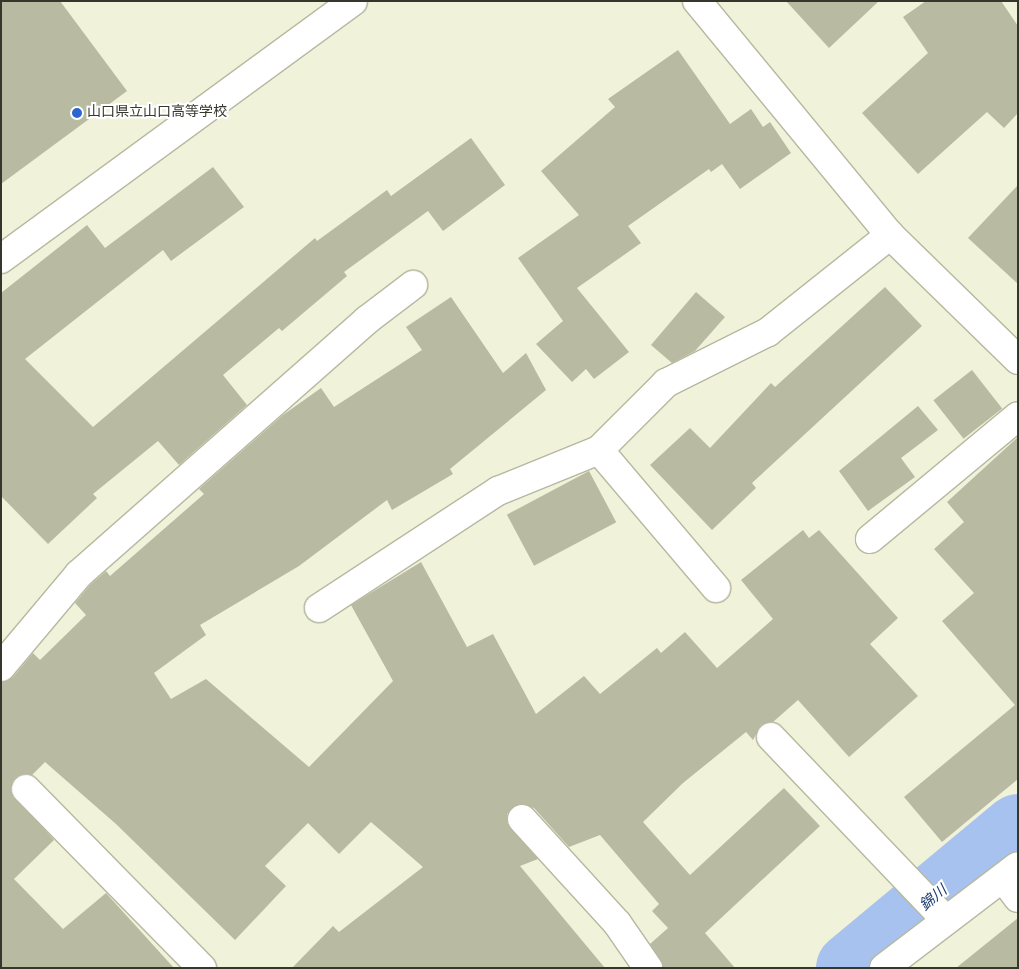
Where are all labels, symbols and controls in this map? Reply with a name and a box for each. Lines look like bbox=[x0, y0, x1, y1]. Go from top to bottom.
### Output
place label: 山口県立山口高等学校 bbox=[87, 105, 227, 121]
marker: 山口県立山口高等学校 bbox=[71, 107, 83, 119]
water label: 錦川 bbox=[917, 882, 951, 916]

